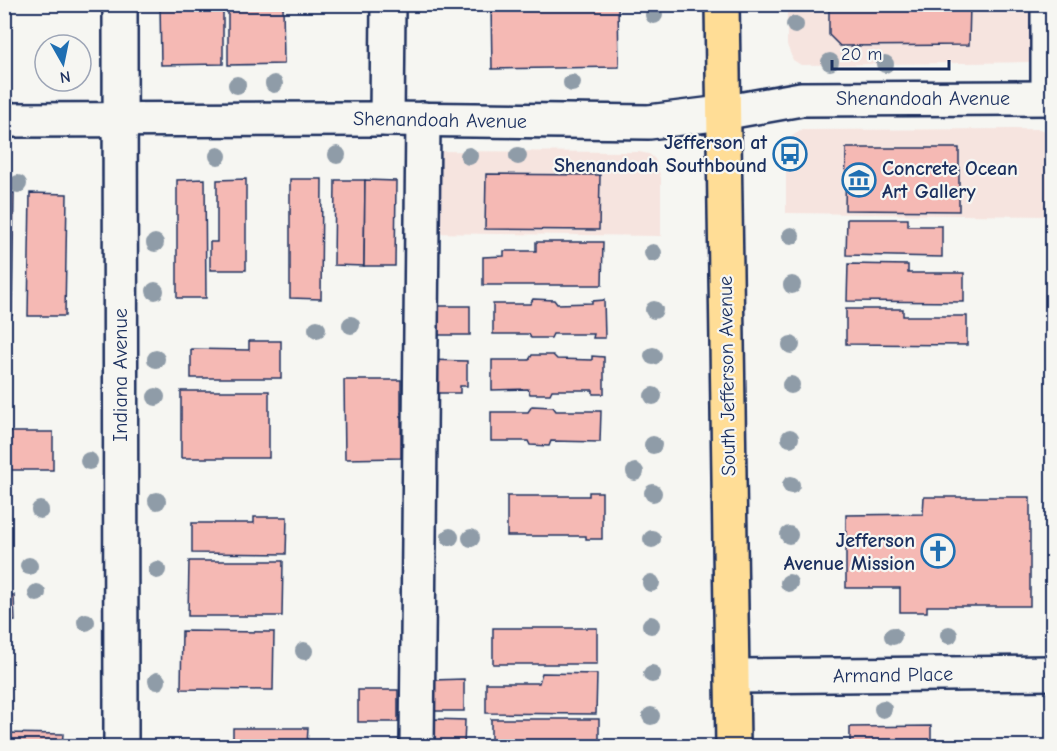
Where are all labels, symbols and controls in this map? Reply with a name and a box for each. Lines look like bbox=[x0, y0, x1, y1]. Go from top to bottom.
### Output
north arrow bbox=[33, 33, 93, 93]
scale bar bbox=[832, 33, 949, 71]
text: 20 m bbox=[841, 44, 882, 65]
text: N bbox=[59, 67, 72, 87]
street label: Shenandoah Avenue bbox=[836, 87, 1010, 110]
street label: Shenandoah Avenue bbox=[353, 107, 527, 133]
place label: Jefferson at Shenandoah Southbound bbox=[554, 131, 767, 177]
bus stop icon: Jefferson at Shenandoah Southbound bbox=[772, 136, 808, 172]
place label: Concrete Ocean Art Gallery bbox=[882, 157, 1018, 203]
museum icon: Concrete Ocean Art Gallery bbox=[841, 162, 877, 198]
street label: South Jefferson Avenue bbox=[714, 276, 740, 476]
street label: Indiana Avenue bbox=[109, 308, 132, 442]
place label: Jefferson Avenue Mission bbox=[784, 529, 915, 575]
church icon: Jefferson Avenue Mission bbox=[920, 533, 956, 569]
street label: Armand Place bbox=[833, 662, 953, 688]

